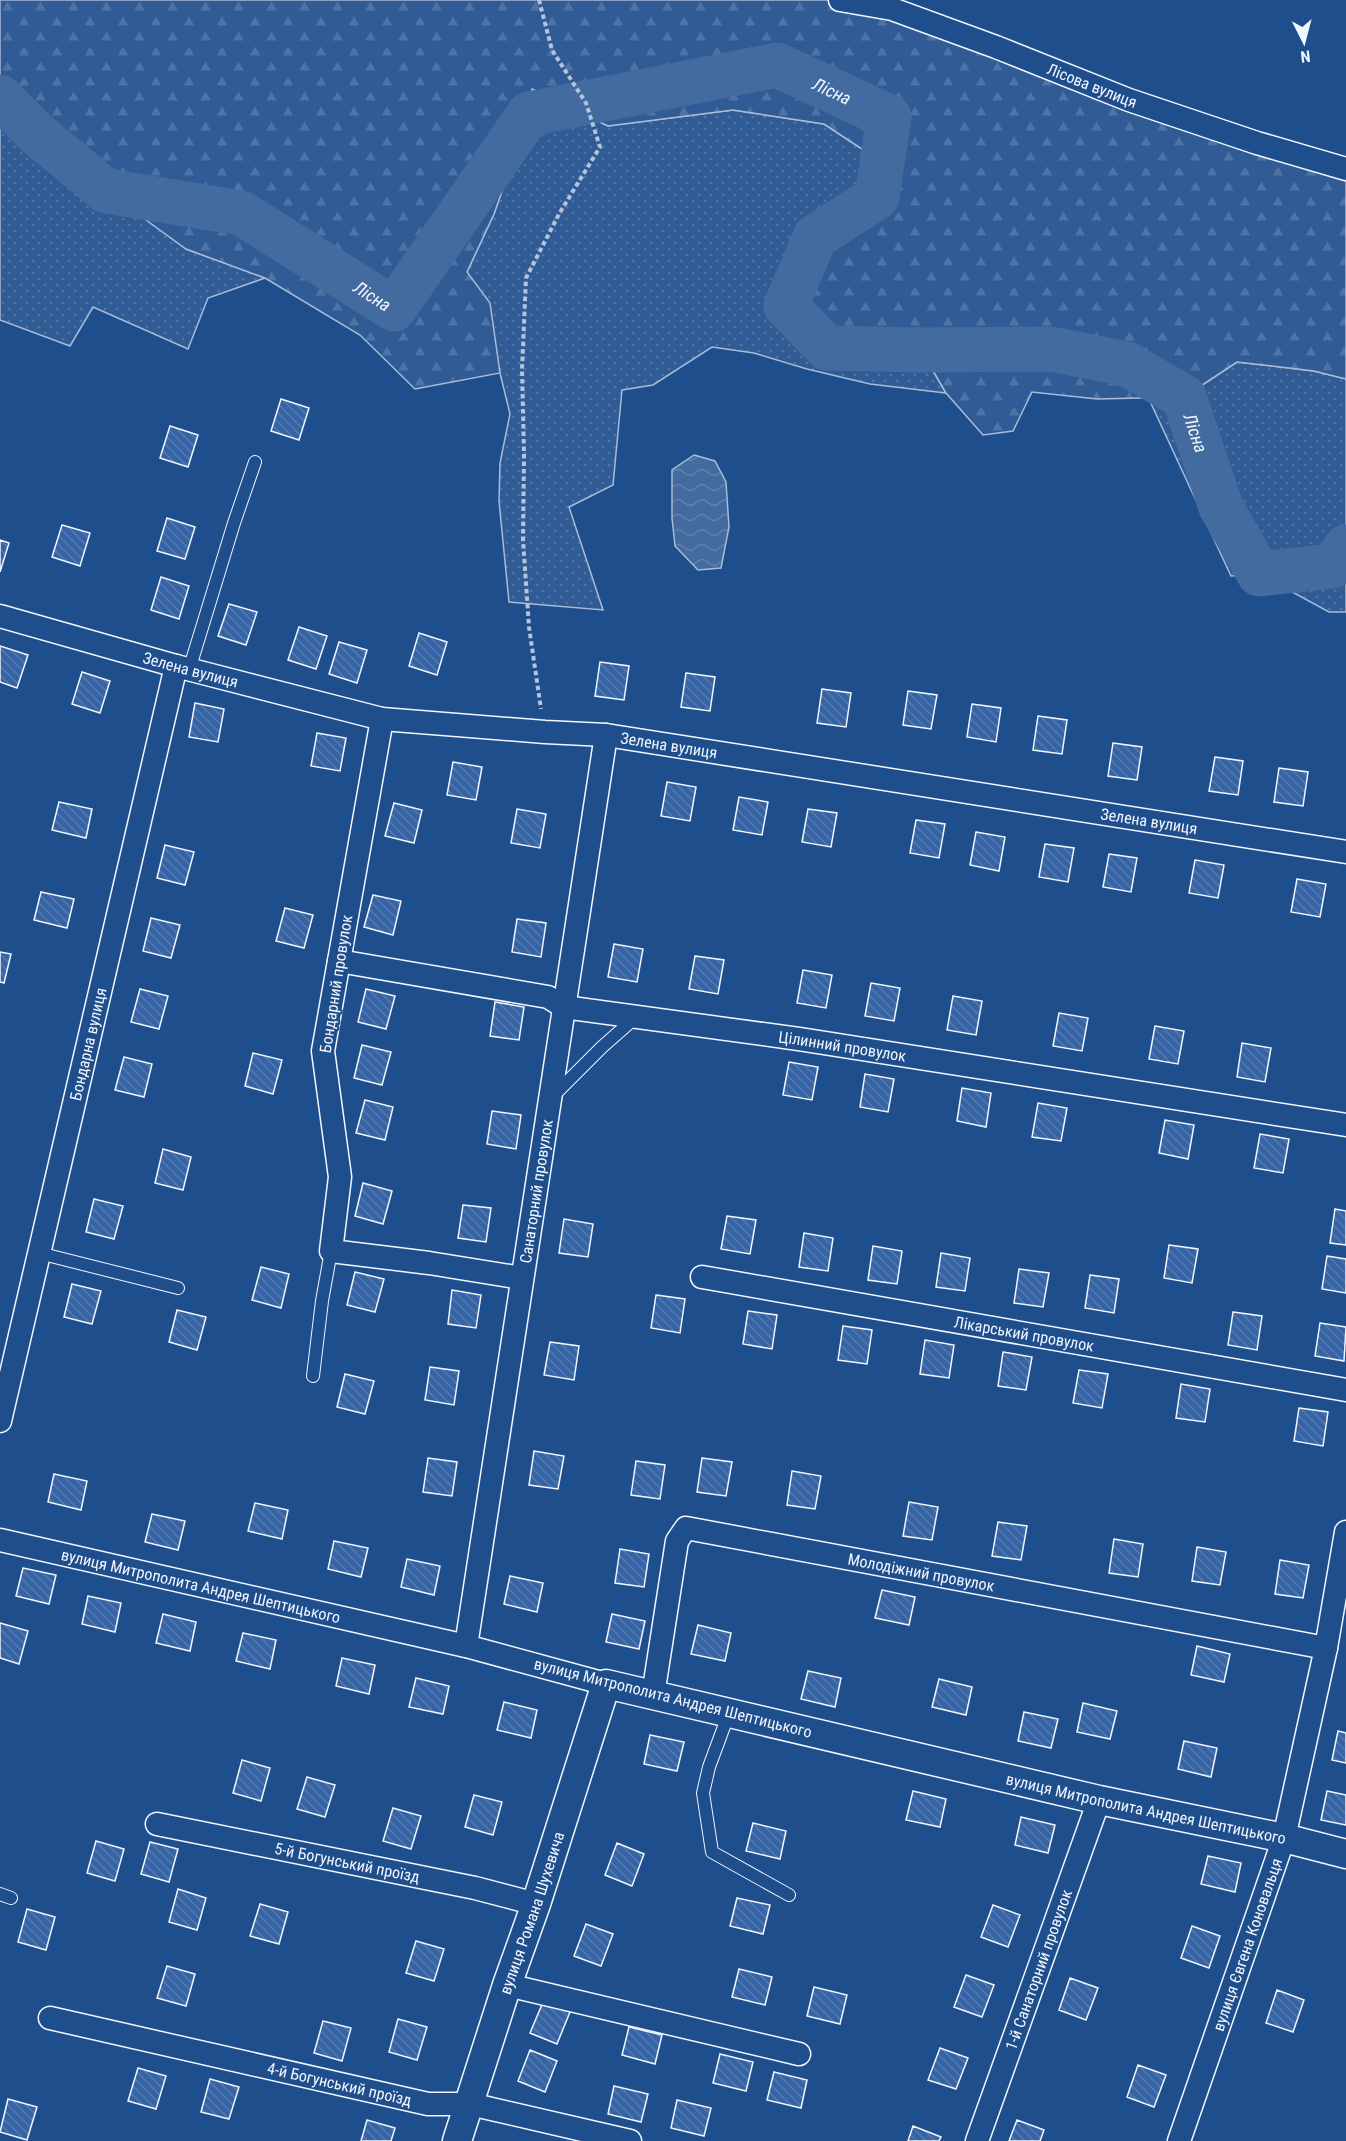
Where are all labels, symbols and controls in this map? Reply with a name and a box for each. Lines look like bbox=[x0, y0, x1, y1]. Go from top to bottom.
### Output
north arrow bbox=[1274, 12, 1334, 72]
text: N bbox=[1300, 46, 1311, 66]
street label: Лісова вулиця bbox=[1044, 59, 1140, 112]
water label: Лісна bbox=[809, 72, 855, 109]
water label: Лісна bbox=[349, 276, 395, 315]
water label: Лісна bbox=[1179, 409, 1212, 455]
street label: Зелена вулиця bbox=[141, 648, 240, 691]
street label: Зелена вулиця bbox=[619, 728, 719, 762]
street label: Зелена вулиця bbox=[1099, 804, 1199, 838]
street label: Бондарний провулок bbox=[316, 913, 356, 1054]
street label: Бондарна вулиця bbox=[66, 986, 110, 1102]
street label: Цілинний провулок bbox=[777, 1027, 908, 1065]
street label: Санаторний провулок bbox=[515, 1118, 556, 1265]
street label: Лікарський провулок bbox=[953, 1312, 1096, 1355]
street label: вулиця Митрополита Андрея Шептицького bbox=[59, 1545, 342, 1627]
street label: Молодіжний провулок bbox=[846, 1549, 996, 1595]
street label: вулиця Митрополита Андрея Шептицького bbox=[532, 1654, 814, 1742]
street label: вулиця Митрополита Андрея Шептицького bbox=[1004, 1769, 1288, 1848]
street label: вулиця Романа Шухевича bbox=[495, 1829, 568, 1997]
street label: 5-й Богунський проїзд bbox=[273, 1838, 422, 1886]
street label: вулиця Євгена Коновальця bbox=[1208, 1856, 1286, 2033]
street label: 1-й Санаторний провулок bbox=[1001, 1887, 1076, 2052]
street label: 4-й Богунський проїзд bbox=[266, 2058, 414, 2110]

